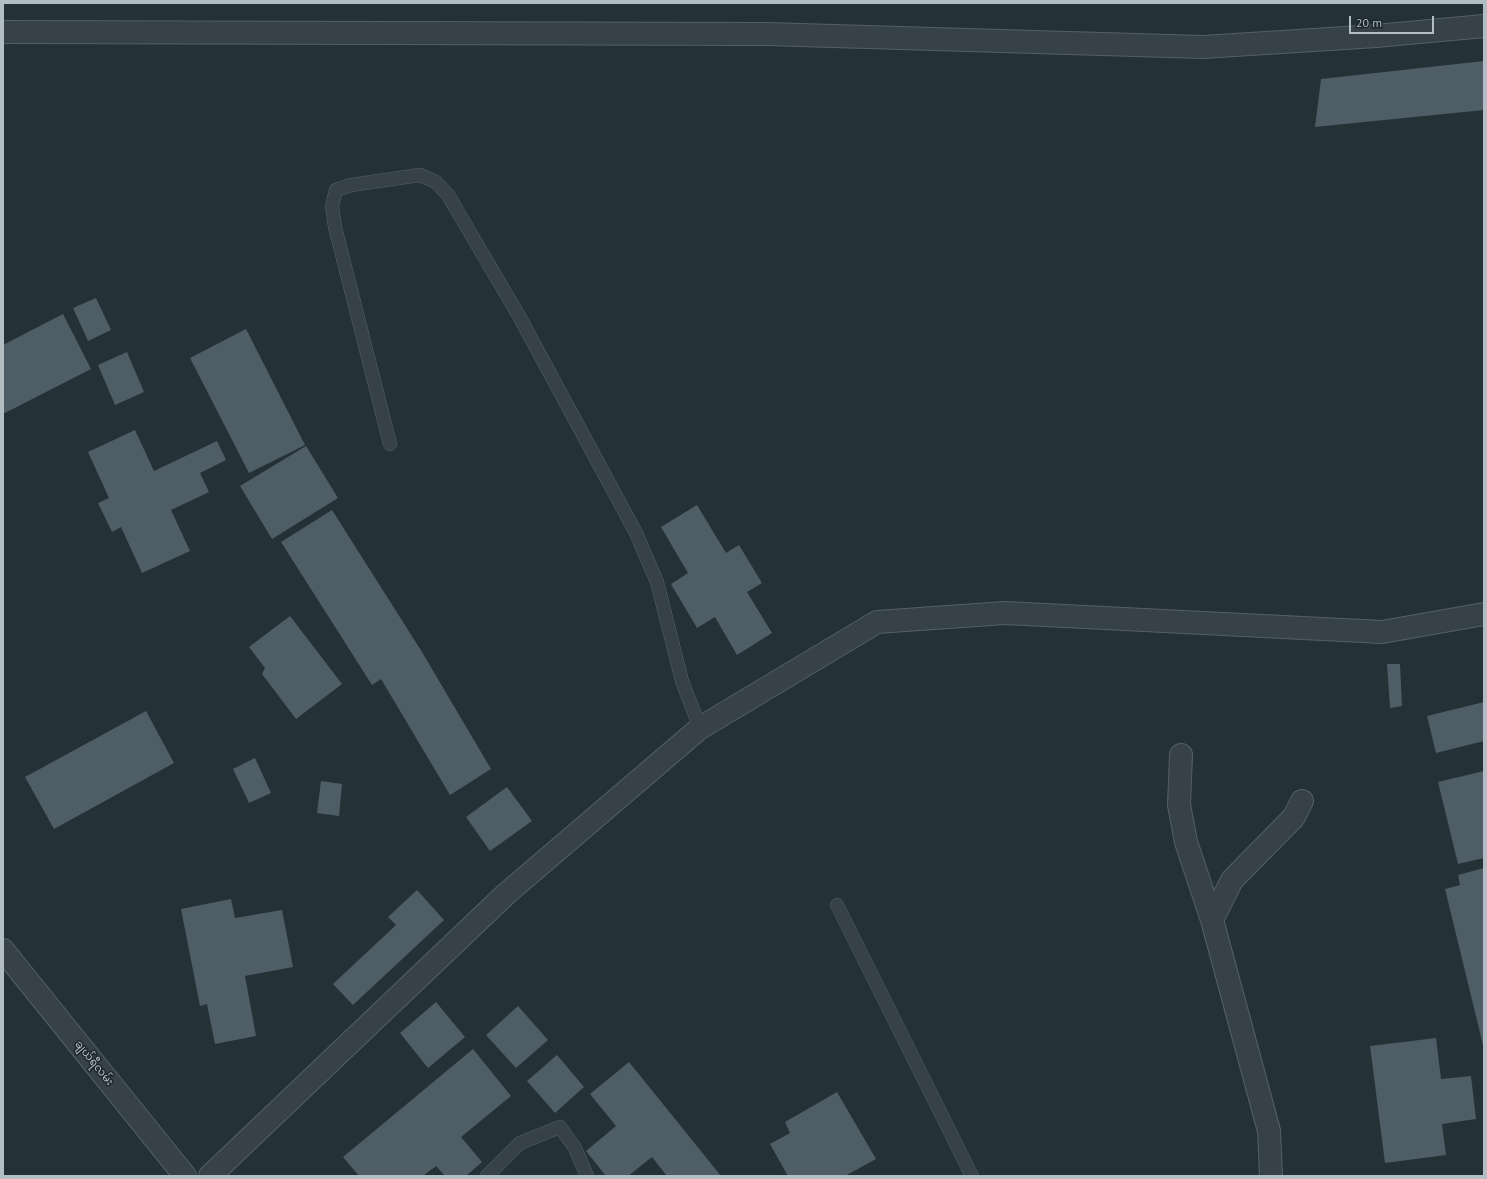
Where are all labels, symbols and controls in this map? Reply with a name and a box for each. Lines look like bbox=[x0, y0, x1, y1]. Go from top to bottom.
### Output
scale bar bbox=[1351, 8, 1436, 34]
text: 20 m bbox=[1356, 15, 1382, 30]
street label: ချယ်ရီလမ်း bbox=[72, 1038, 116, 1088]

